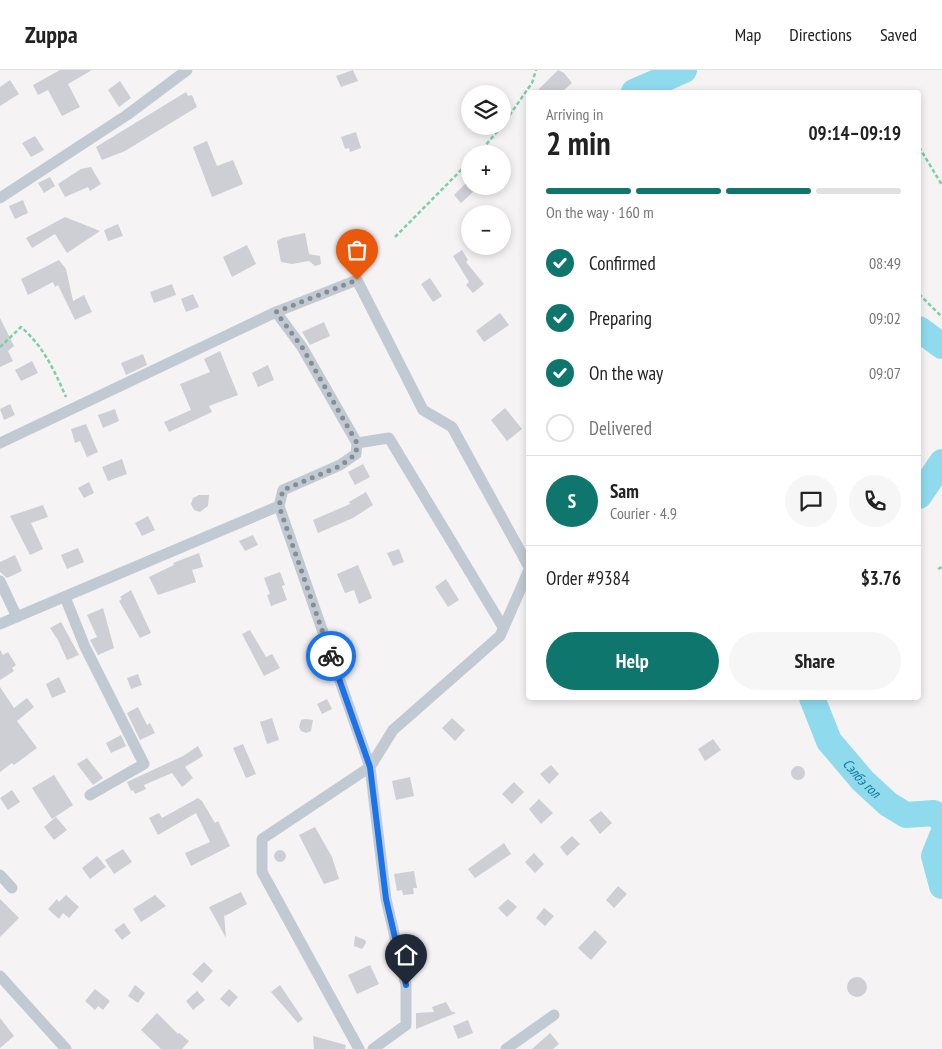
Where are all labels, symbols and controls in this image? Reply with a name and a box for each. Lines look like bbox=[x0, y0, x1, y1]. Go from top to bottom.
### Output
text: Zuppa bbox=[25, 19, 78, 50]
text: Map bbox=[735, 23, 761, 46]
text: Directions bbox=[789, 23, 852, 46]
text: Saved bbox=[880, 23, 917, 46]
map controls bbox=[461, 85, 511, 255]
button: layers bbox=[461, 85, 511, 135]
text: Arriving in bbox=[546, 104, 603, 124]
text: 09:14–09:19 bbox=[808, 121, 901, 145]
text: 2 min bbox=[546, 122, 611, 164]
button: + bbox=[461, 145, 511, 195]
text: On the way · 160 m bbox=[546, 202, 654, 222]
button: − bbox=[461, 205, 511, 255]
pin bbox=[336, 229, 378, 280]
icon: bag bbox=[343, 236, 371, 264]
icon: check bbox=[546, 249, 574, 277]
text: Confirmed bbox=[589, 251, 656, 275]
text: 08:49 bbox=[869, 253, 901, 273]
icon: check bbox=[546, 304, 574, 332]
text: Preparing bbox=[589, 306, 652, 330]
text: 09:02 bbox=[869, 308, 901, 328]
icon: check bbox=[546, 359, 574, 387]
text: On the way bbox=[589, 361, 663, 385]
text: 09:07 bbox=[869, 363, 901, 383]
text: Delivered bbox=[589, 416, 652, 440]
button: chat bbox=[785, 475, 837, 527]
button: phone bbox=[849, 475, 901, 527]
text: Sam bbox=[610, 479, 639, 503]
text: S bbox=[568, 489, 576, 513]
text: Courier · 4.9 bbox=[610, 503, 677, 523]
text: Order #9384 bbox=[546, 566, 630, 590]
text: $3.76 bbox=[861, 566, 901, 590]
courier bbox=[306, 631, 356, 681]
button: Help bbox=[546, 632, 719, 690]
button: Share bbox=[729, 632, 901, 690]
icon: bike bbox=[317, 642, 345, 670]
water label: Сэлбэ гол bbox=[839, 755, 885, 803]
pin bbox=[385, 934, 427, 985]
icon: home bbox=[392, 941, 420, 969]

